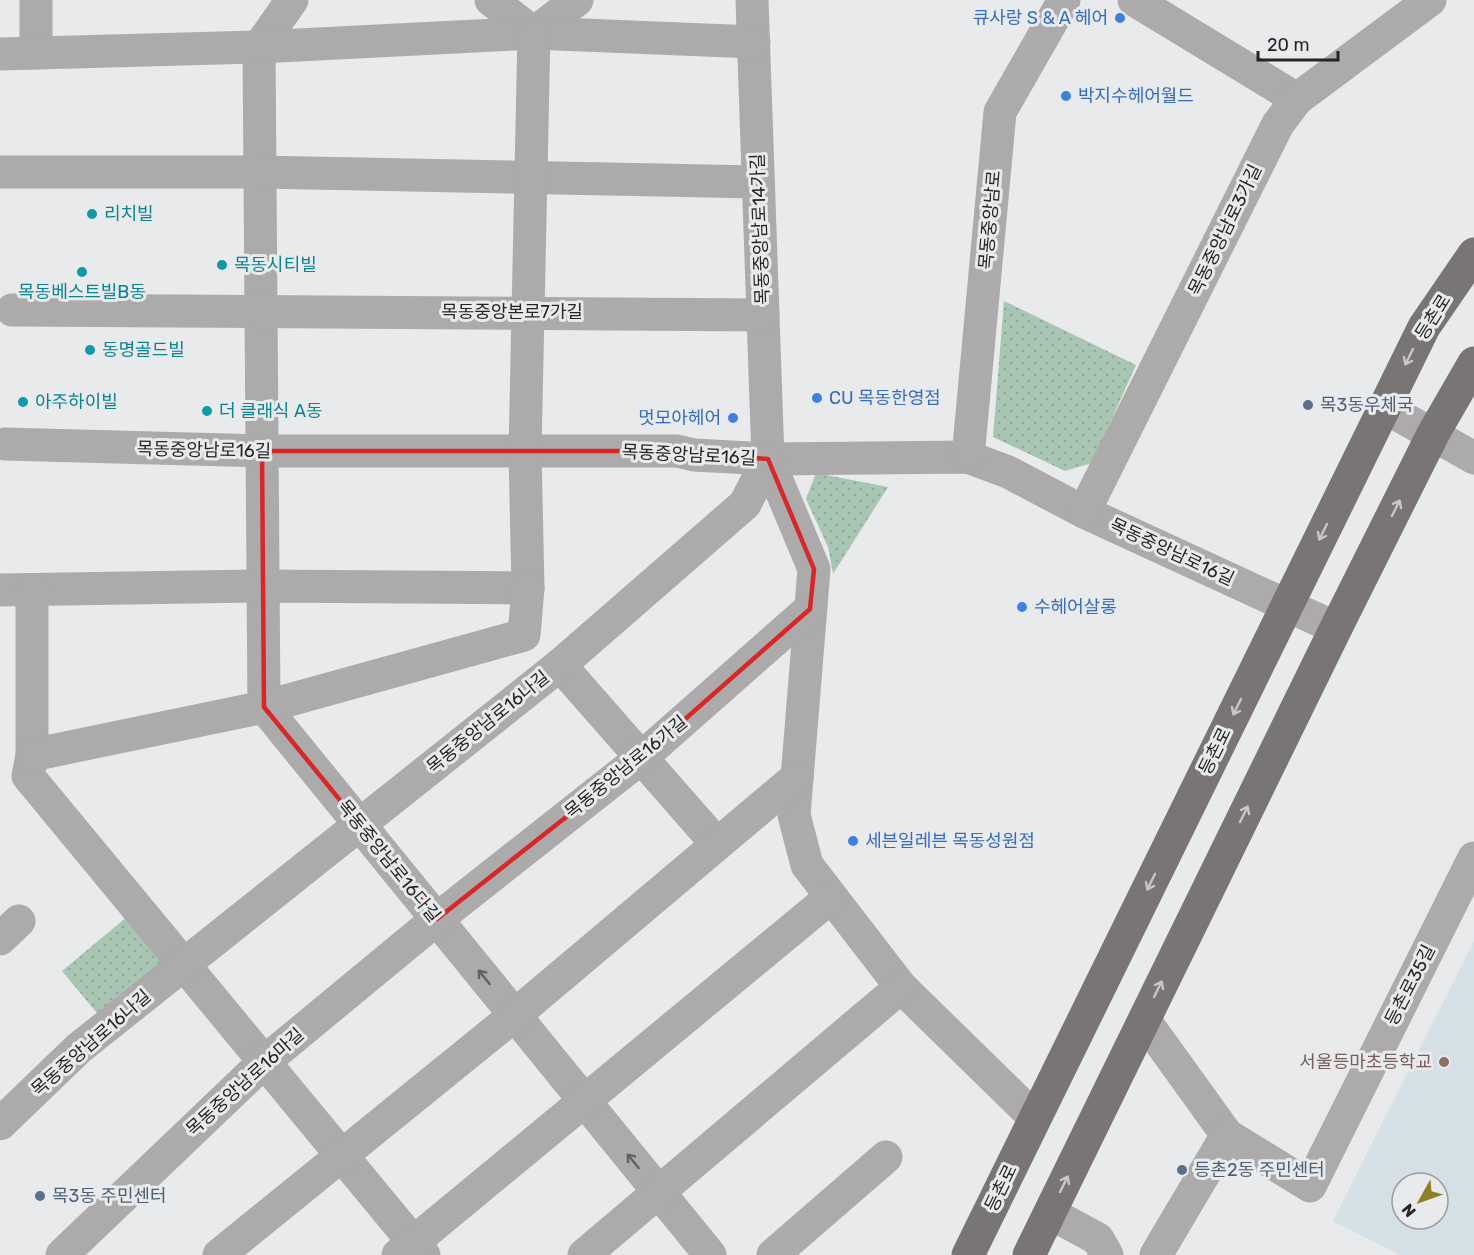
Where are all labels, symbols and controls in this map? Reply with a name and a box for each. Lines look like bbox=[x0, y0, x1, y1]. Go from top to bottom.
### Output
place label: 큐사랑 S & A 헤어 bbox=[973, 7, 1108, 29]
marker: 큐사랑 S & A 헤어 bbox=[1113, 11, 1127, 25]
scale bar bbox=[1258, 24, 1338, 62]
text: 20 m bbox=[1267, 34, 1309, 56]
place label: 박지수헤어월드 bbox=[1078, 85, 1194, 107]
marker: 박지수헤어월드 bbox=[1059, 89, 1073, 103]
street label: 목동중앙남로14가길 bbox=[746, 153, 774, 305]
street label: 목동중앙남로3가길 bbox=[1184, 161, 1266, 299]
street label: 목동중앙남로 bbox=[975, 170, 1005, 270]
place label: 리치빌 bbox=[104, 203, 154, 225]
marker: 리치빌 bbox=[85, 207, 99, 221]
place label: 목동시티빌 bbox=[234, 254, 317, 276]
marker: 목동시티빌 bbox=[215, 258, 229, 272]
marker: 목동베스트빌B동 bbox=[75, 265, 89, 279]
place label: 목동베스트빌B동 bbox=[18, 281, 146, 303]
street label: 등촌로 bbox=[1411, 290, 1455, 344]
street label: 목동중앙본로7가길 bbox=[441, 301, 583, 323]
place label: 동명골드빌 bbox=[102, 339, 185, 361]
marker: 동명골드빌 bbox=[83, 343, 97, 357]
one-way arrow bbox=[1403, 347, 1415, 365]
place label: CU 목동한영점 bbox=[829, 387, 941, 409]
place label: 아주하이빌 bbox=[35, 391, 118, 413]
marker: CU 목동한영점 bbox=[810, 391, 824, 405]
place label: 목3동우체국 bbox=[1320, 394, 1414, 416]
marker: 아주하이빌 bbox=[16, 395, 30, 409]
marker: 목3동우체국 bbox=[1301, 398, 1315, 412]
place label: 더 클래식 A동 bbox=[219, 400, 323, 422]
marker: 더 클래식 A동 bbox=[200, 404, 214, 418]
place label: 멋모아헤어 bbox=[638, 407, 721, 429]
marker: 멋모아헤어 bbox=[726, 411, 740, 425]
street label: 목동중앙남로16길 bbox=[137, 438, 271, 462]
street label: 목동중앙남로16길 bbox=[621, 440, 757, 470]
one-way arrow bbox=[1391, 499, 1402, 517]
street label: 목동중앙남로16길 bbox=[1106, 514, 1238, 590]
one-way arrow bbox=[1316, 522, 1328, 540]
place label: 수헤어살롱 bbox=[1034, 596, 1117, 618]
marker: 수헤어살롱 bbox=[1015, 600, 1029, 614]
street label: 목동중앙남로16나길 bbox=[422, 666, 554, 778]
one-way arrow bbox=[1230, 697, 1242, 715]
street label: 목동중앙남로16가길 bbox=[560, 711, 692, 823]
street label: 등촌로 bbox=[1194, 724, 1236, 778]
street label: 목동중앙남로16다길 bbox=[333, 795, 445, 927]
one-way arrow bbox=[1239, 806, 1251, 824]
place label: 세븐일레븐 목동성원점 bbox=[865, 830, 1035, 852]
marker: 세븐일레븐 목동성원점 bbox=[846, 834, 860, 848]
one-way arrow bbox=[1144, 872, 1156, 890]
street label: 등촌로35길 bbox=[1380, 941, 1440, 1029]
one-way arrow bbox=[477, 969, 490, 985]
one-way arrow bbox=[1153, 981, 1165, 999]
street label: 목동중앙남로16나길 bbox=[27, 985, 155, 1101]
street label: 목동중앙남로16마길 bbox=[182, 1023, 308, 1141]
place label: 서울등마초등학교 bbox=[1300, 1051, 1432, 1073]
marker: 서울등마초등학교 bbox=[1437, 1055, 1451, 1069]
one-way arrow bbox=[627, 1153, 640, 1169]
place label: 등촌2동 주민센터 bbox=[1194, 1159, 1325, 1181]
street label: 등촌로 bbox=[980, 1161, 1022, 1215]
marker: 등촌2동 주민센터 bbox=[1175, 1163, 1189, 1177]
north arrow bbox=[1390, 1171, 1450, 1231]
one-way arrow bbox=[1059, 1175, 1071, 1193]
place label: 목3동 주민센터 bbox=[52, 1185, 167, 1207]
marker: 목3동 주민센터 bbox=[33, 1189, 47, 1203]
text: N bbox=[1398, 1200, 1420, 1221]

